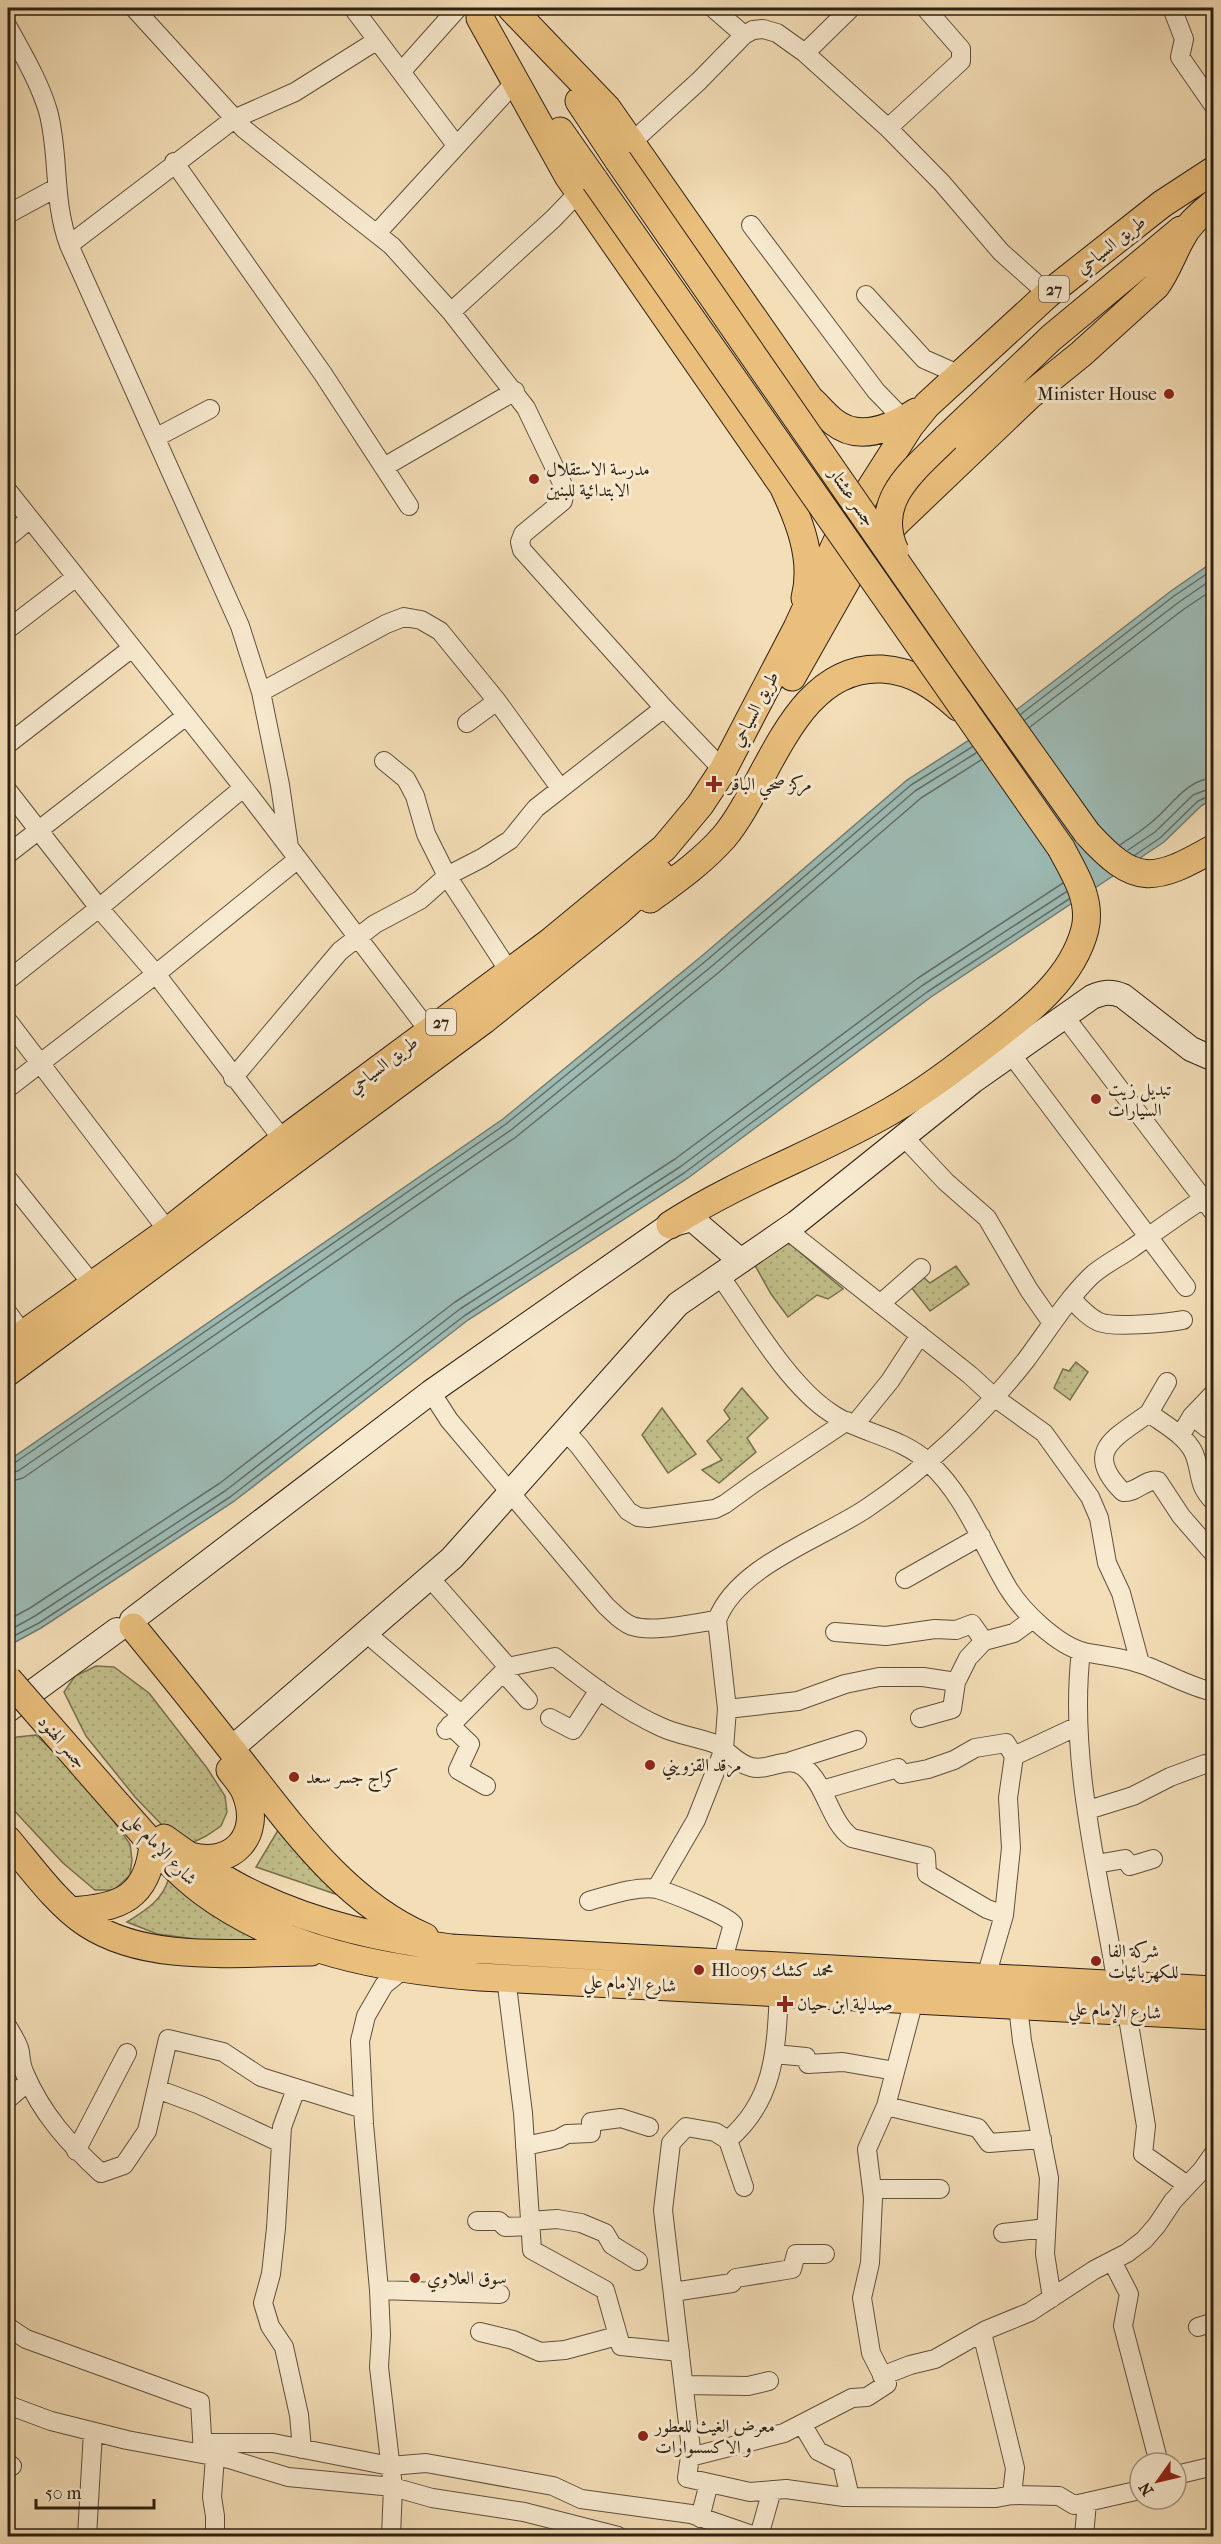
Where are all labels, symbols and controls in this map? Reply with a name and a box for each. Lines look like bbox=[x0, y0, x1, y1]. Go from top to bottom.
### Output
street label: طريق السياحي bbox=[1072, 211, 1152, 282]
road number: 27 bbox=[1039, 276, 1069, 302]
place label: Minister House bbox=[1037, 384, 1157, 405]
marker: Minister House bbox=[1162, 387, 1176, 401]
place label: مدرسة الاستقلال الابتدائية للبنين bbox=[546, 459, 650, 501]
street label: جسر عشتار bbox=[822, 462, 880, 531]
marker: مدرسة الاستقلال الابتدائية للبنين bbox=[527, 472, 541, 486]
street label: طريق السياحي bbox=[726, 668, 787, 752]
place label: مركز صحي الباقر bbox=[726, 774, 812, 801]
marker: مركز صحي الباقر bbox=[705, 775, 723, 793]
road number: 27 bbox=[426, 1009, 456, 1035]
street label: طريق السياحي bbox=[344, 1032, 425, 1101]
place label: تبديل زيت السيارات bbox=[1108, 1079, 1172, 1121]
marker: تبديل زيت السيارات bbox=[1089, 1092, 1103, 1106]
street label: جسر الهنود bbox=[33, 1711, 91, 1773]
place label: مرقد القزويني bbox=[662, 1755, 741, 1781]
marker: مرقد القزويني bbox=[643, 1758, 657, 1772]
place label: كراج جسر سعد bbox=[306, 1767, 399, 1793]
marker: كراج جسر سعد bbox=[287, 1770, 301, 1784]
street label: شارع الإمام علي bbox=[117, 1808, 201, 1894]
place label: شركة الفا للكهربائيات bbox=[1108, 1940, 1178, 1984]
marker: شركة الفا للكهربائيات bbox=[1089, 1954, 1103, 1968]
place label: Hl0095 محمد كشك bbox=[711, 1960, 834, 1981]
marker: Hl0095 محمد كشك bbox=[692, 1963, 706, 1977]
street label: شارع الإمام علي bbox=[583, 1971, 677, 2003]
place label: صيدلية ابن حيان bbox=[797, 1994, 892, 2015]
marker: صيدلية ابن حيان bbox=[778, 1997, 792, 2011]
street label: شارع الإمام علي bbox=[1068, 1998, 1162, 2030]
place label: سوق العلاوي bbox=[427, 2268, 507, 2293]
marker: سوق العلاوي bbox=[408, 2271, 422, 2285]
place label: معرض الغيث للعطور و الاكسسوارات bbox=[653, 2416, 775, 2458]
marker: معرض الغيث للعطور و الاكسسوارات bbox=[636, 2429, 650, 2443]
north arrow bbox=[1128, 2451, 1188, 2511]
scale bar bbox=[36, 2472, 154, 2510]
text: N bbox=[1134, 2478, 1157, 2499]
text: 50 m bbox=[45, 2483, 82, 2504]

